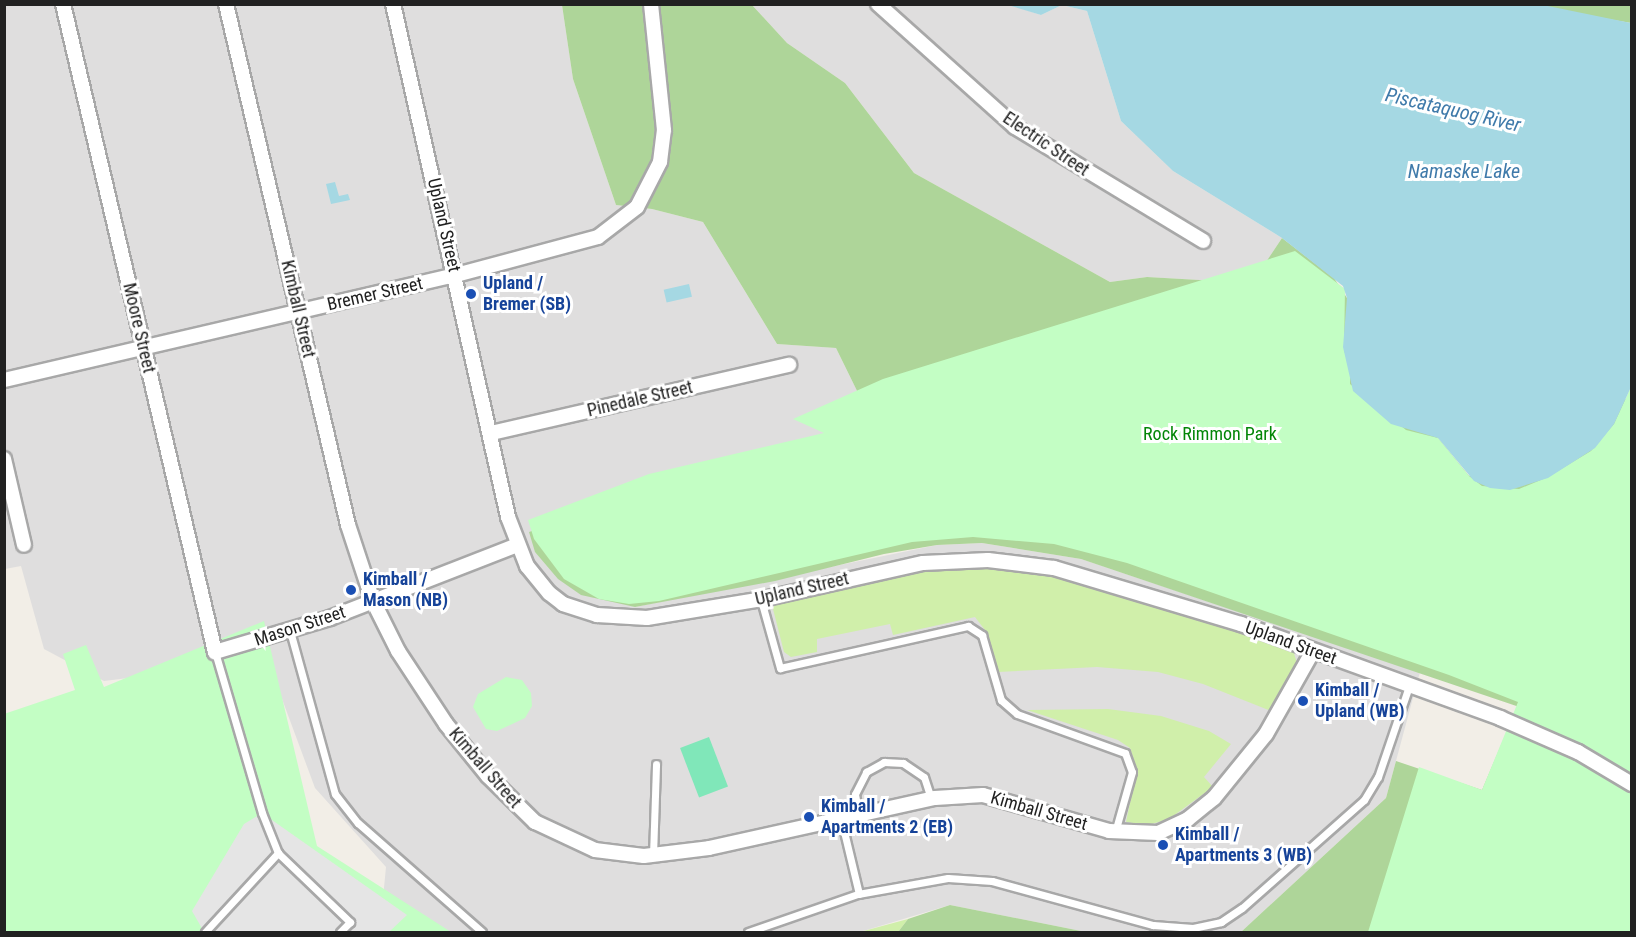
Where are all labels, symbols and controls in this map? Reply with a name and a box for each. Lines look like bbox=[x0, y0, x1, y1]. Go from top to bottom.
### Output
water label: Piscataquog River bbox=[1383, 83, 1523, 137]
street label: Electric Street bbox=[999, 107, 1093, 181]
water label: Namaske Lake bbox=[1408, 159, 1520, 183]
street label: Upland Street bbox=[423, 176, 465, 274]
street label: Kimball Street bbox=[276, 258, 320, 360]
street label: Bremer Street bbox=[325, 273, 425, 315]
place label: Upland / Bremer (SB) bbox=[483, 273, 571, 316]
street label: Moore Street bbox=[118, 281, 160, 375]
marker: Upland / Bremer (SB) bbox=[464, 287, 478, 301]
street label: Pinedale Street bbox=[585, 376, 695, 422]
park label: Rock Rimmon Park bbox=[1143, 423, 1277, 445]
street label: Upland Street bbox=[753, 568, 851, 610]
place label: Kimball / Mason (NB) bbox=[363, 569, 448, 612]
marker: Kimball / Mason (NB) bbox=[344, 583, 358, 597]
street label: Mason Street bbox=[252, 601, 348, 651]
street label: Upland Street bbox=[1242, 616, 1340, 670]
place label: Kimball / Upland (WB) bbox=[1315, 680, 1405, 722]
marker: Kimball / Upland (WB) bbox=[1296, 694, 1310, 708]
street label: Kimball Street bbox=[444, 723, 526, 813]
street label: Kimball Street bbox=[988, 787, 1090, 835]
place label: Kimball / Apartments 2 (EB) bbox=[821, 796, 953, 838]
marker: Kimball / Apartments 2 (EB) bbox=[802, 810, 816, 824]
place label: Kimball / Apartments 3 (WB) bbox=[1175, 824, 1312, 866]
marker: Kimball / Apartments 3 (WB) bbox=[1156, 838, 1170, 852]

